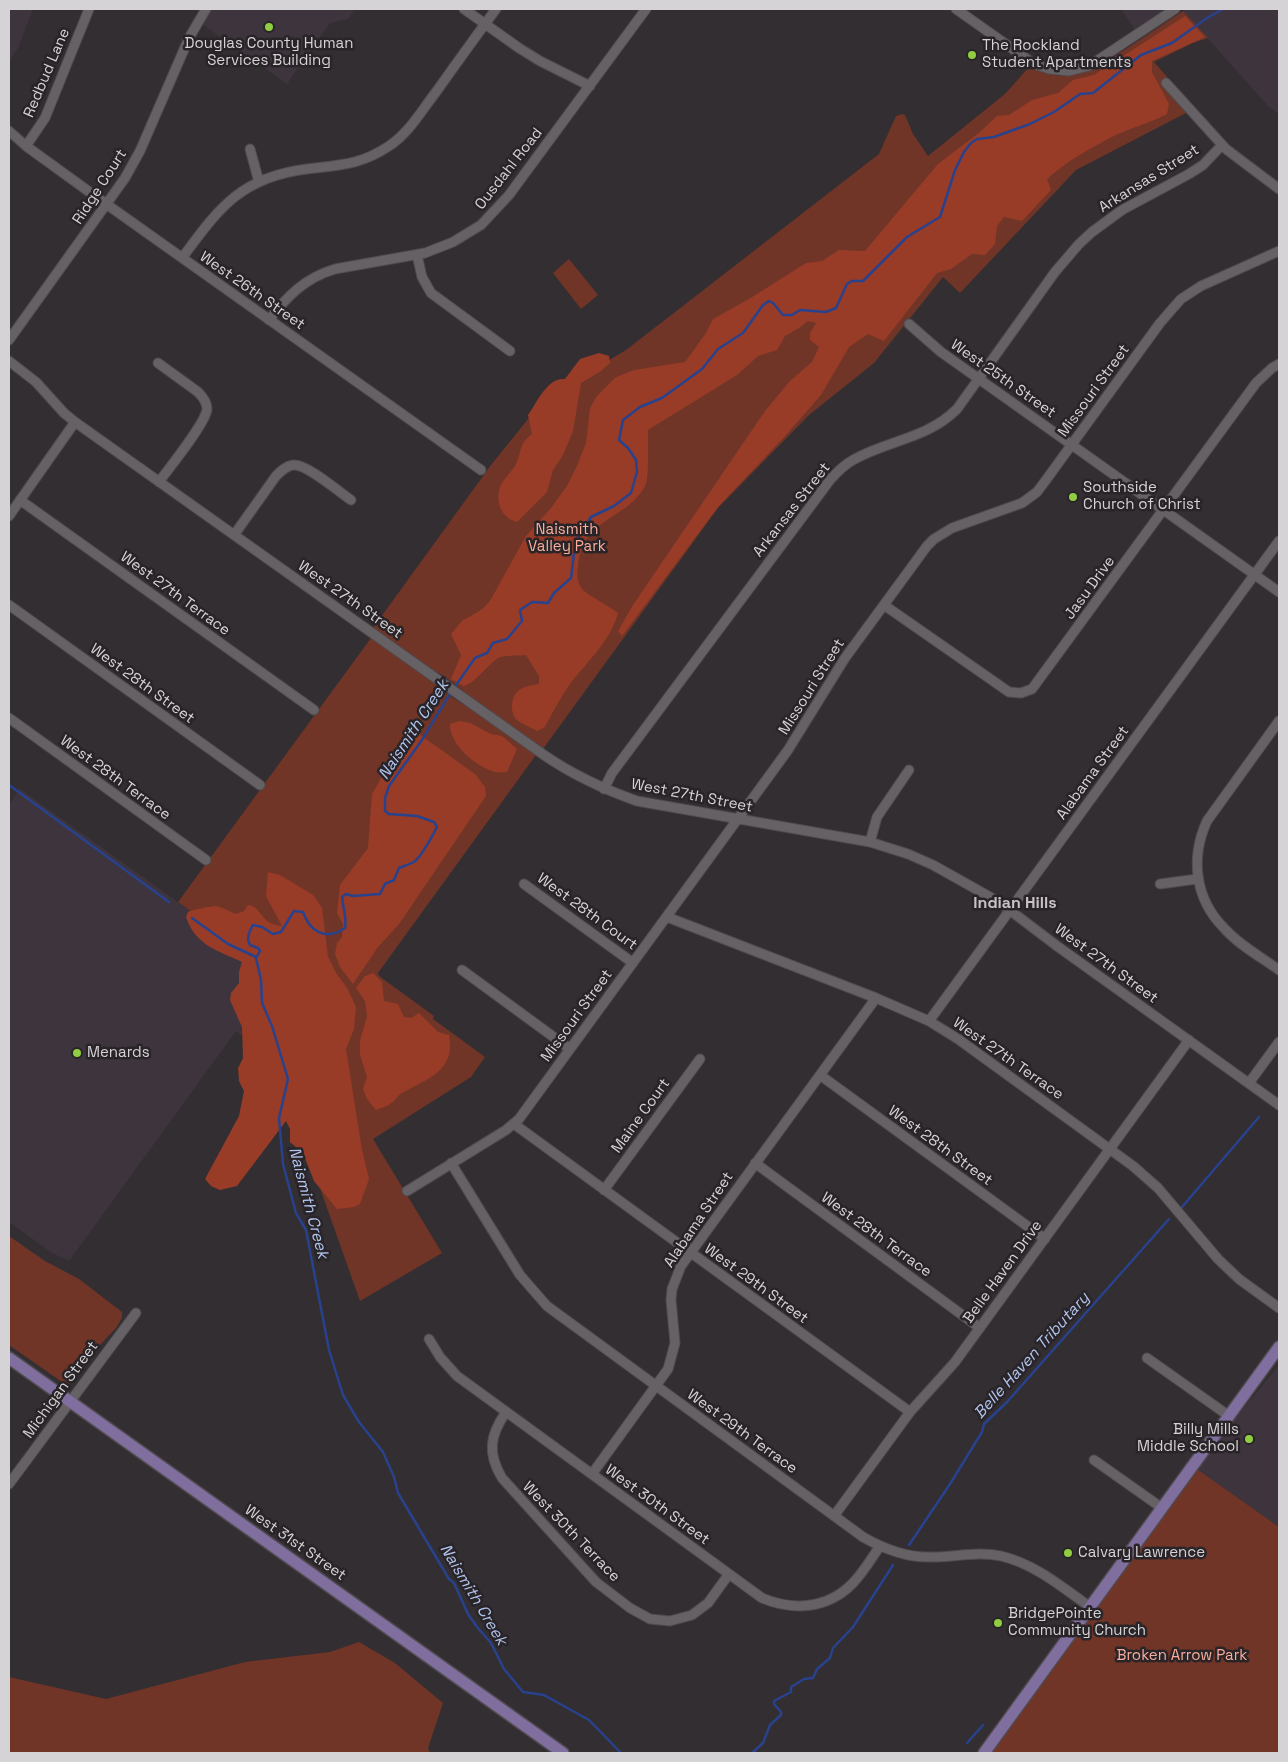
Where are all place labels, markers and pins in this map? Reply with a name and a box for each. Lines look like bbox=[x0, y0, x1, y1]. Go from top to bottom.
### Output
marker: Douglas County Human Services Building bbox=[263, 21, 275, 33]
place label: Douglas County Human Services Building bbox=[185, 35, 353, 70]
place label: The Rockland Student Apartments bbox=[982, 37, 1131, 72]
marker: The Rockland Student Apartments bbox=[966, 49, 978, 61]
place label: Southside Church of Christ bbox=[1083, 479, 1201, 514]
marker: Southside Church of Christ bbox=[1067, 491, 1079, 503]
place label: Menards bbox=[87, 1044, 150, 1062]
marker: Menards bbox=[71, 1047, 83, 1059]
place label: Billy Mills Middle School bbox=[1137, 1421, 1239, 1456]
marker: Billy Mills Middle School bbox=[1243, 1433, 1255, 1445]
place label: Calvary Lawrence bbox=[1078, 1544, 1205, 1562]
marker: Calvary Lawrence bbox=[1062, 1547, 1074, 1559]
place label: BridgePointe Community Church bbox=[1008, 1605, 1146, 1640]
marker: BridgePointe Community Church bbox=[992, 1617, 1004, 1629]

